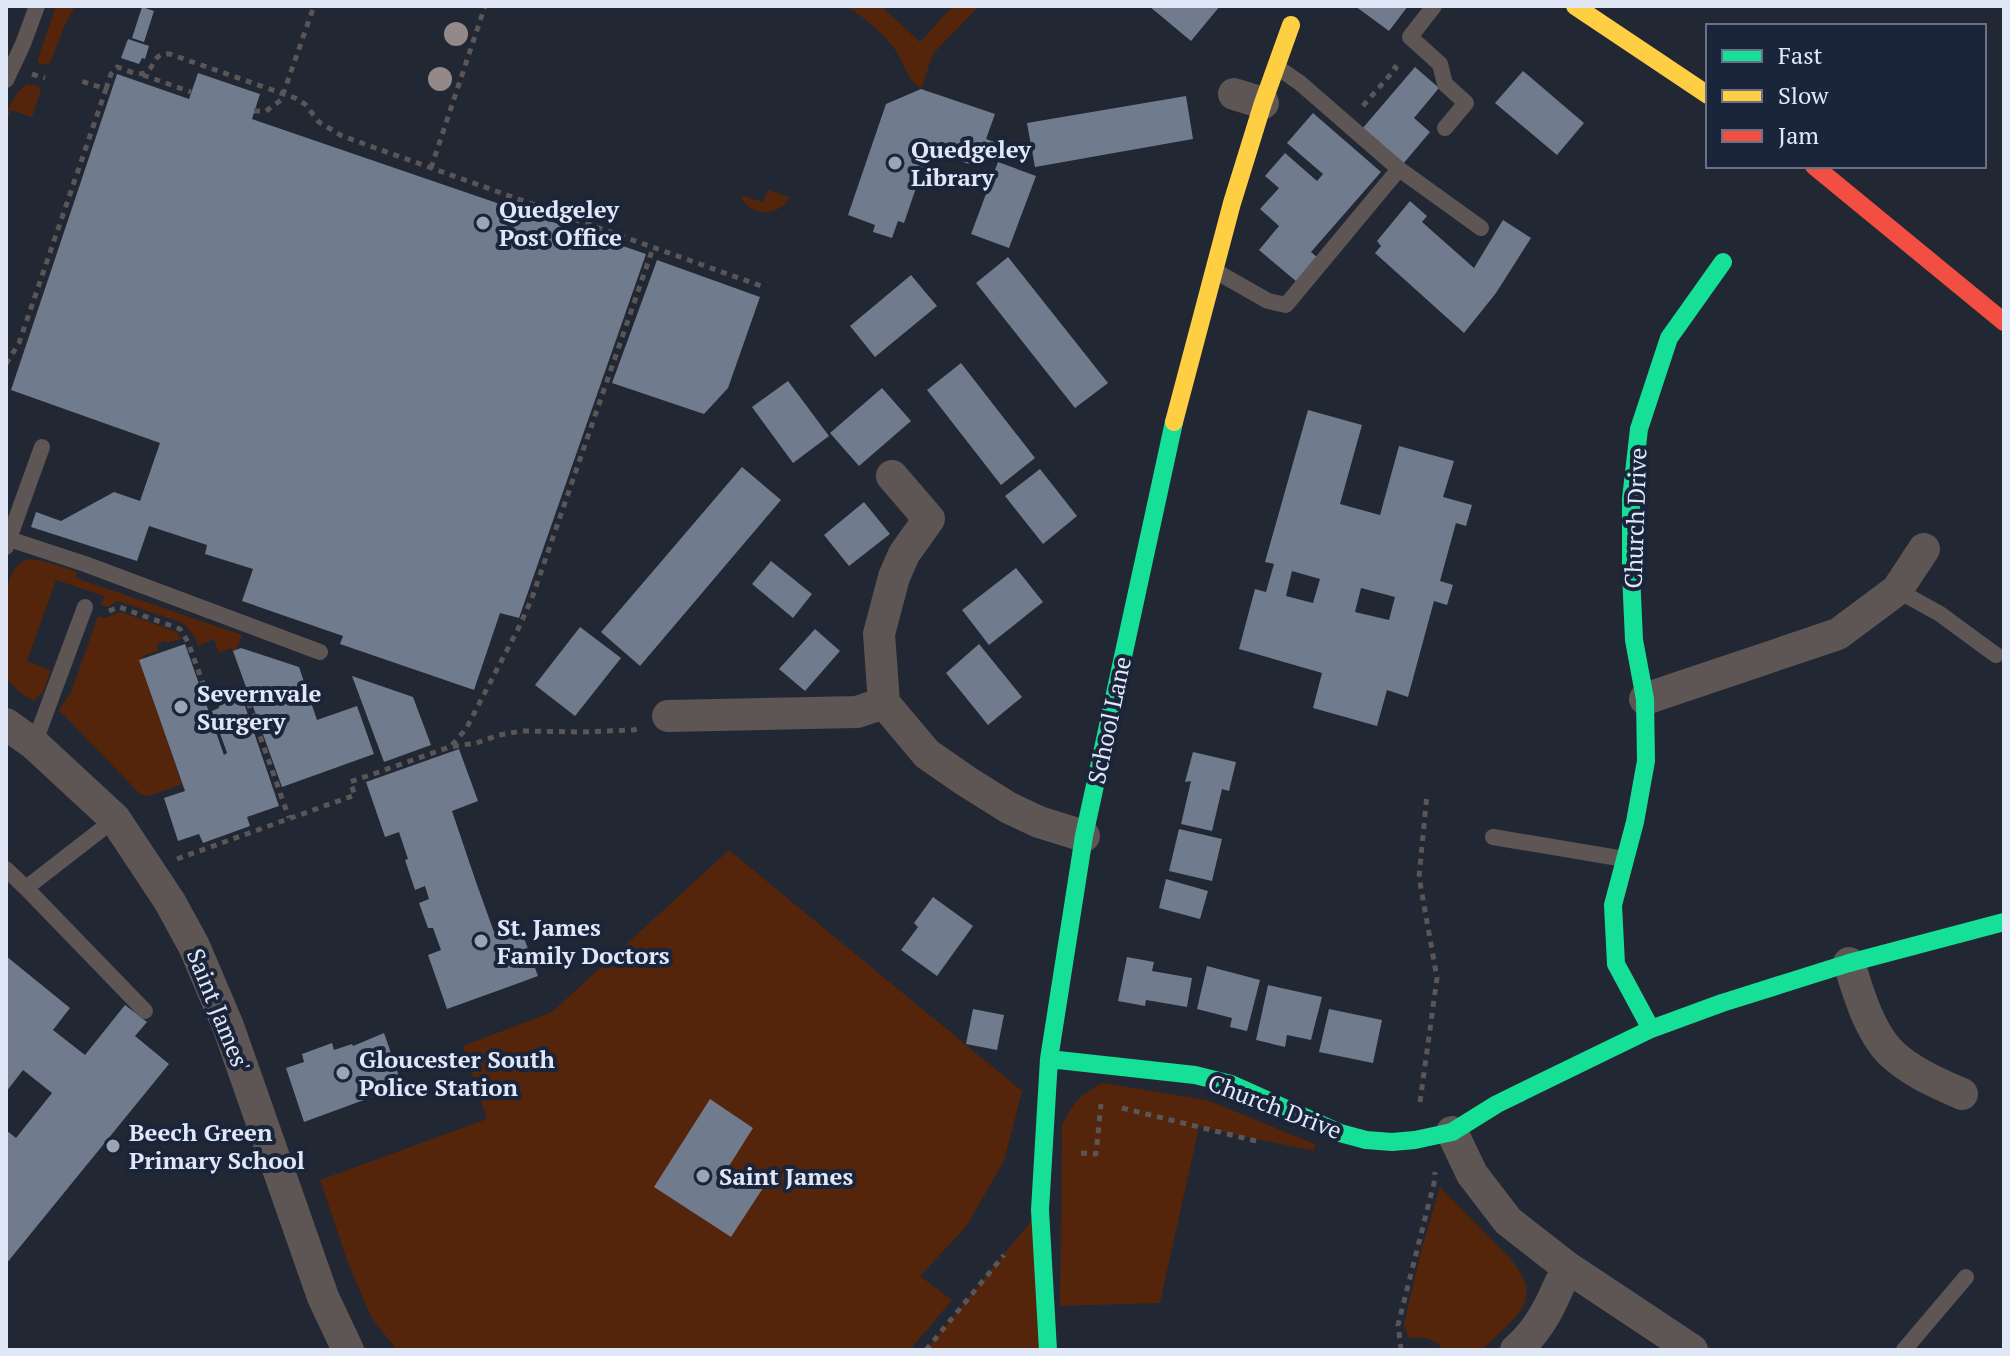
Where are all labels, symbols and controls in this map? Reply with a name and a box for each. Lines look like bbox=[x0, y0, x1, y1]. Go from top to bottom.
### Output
legend bbox=[1706, 24, 1986, 168]
text: Fast bbox=[1778, 39, 1823, 71]
text: Slow bbox=[1778, 79, 1829, 111]
text: Jam bbox=[1778, 119, 1819, 151]
place label: Quedgeley Library bbox=[911, 133, 1032, 193]
marker: Quedgeley Library bbox=[886, 154, 904, 172]
place label: Quedgeley Post Office bbox=[499, 193, 622, 253]
marker: Quedgeley Post Office bbox=[474, 214, 492, 232]
street label: Church Drive bbox=[1617, 447, 1653, 589]
street label: School Lane bbox=[1080, 653, 1138, 787]
place label: Severnvale Surgery bbox=[197, 677, 321, 737]
marker: Severnvale Surgery bbox=[172, 698, 190, 716]
place label: St. James Family Doctors bbox=[497, 911, 670, 971]
marker: St. James Family Doctors bbox=[472, 932, 490, 950]
street label: Saint James' bbox=[180, 944, 258, 1076]
place label: Gloucester South Police Station bbox=[359, 1043, 556, 1103]
marker: Gloucester South Police Station bbox=[334, 1064, 352, 1082]
street label: Church Drive bbox=[1203, 1066, 1347, 1146]
place label: Beech Green Primary School bbox=[129, 1116, 305, 1176]
marker: Beech Green Primary School bbox=[104, 1137, 122, 1155]
place label: Saint James bbox=[719, 1160, 853, 1192]
marker: Saint James bbox=[694, 1167, 712, 1185]

